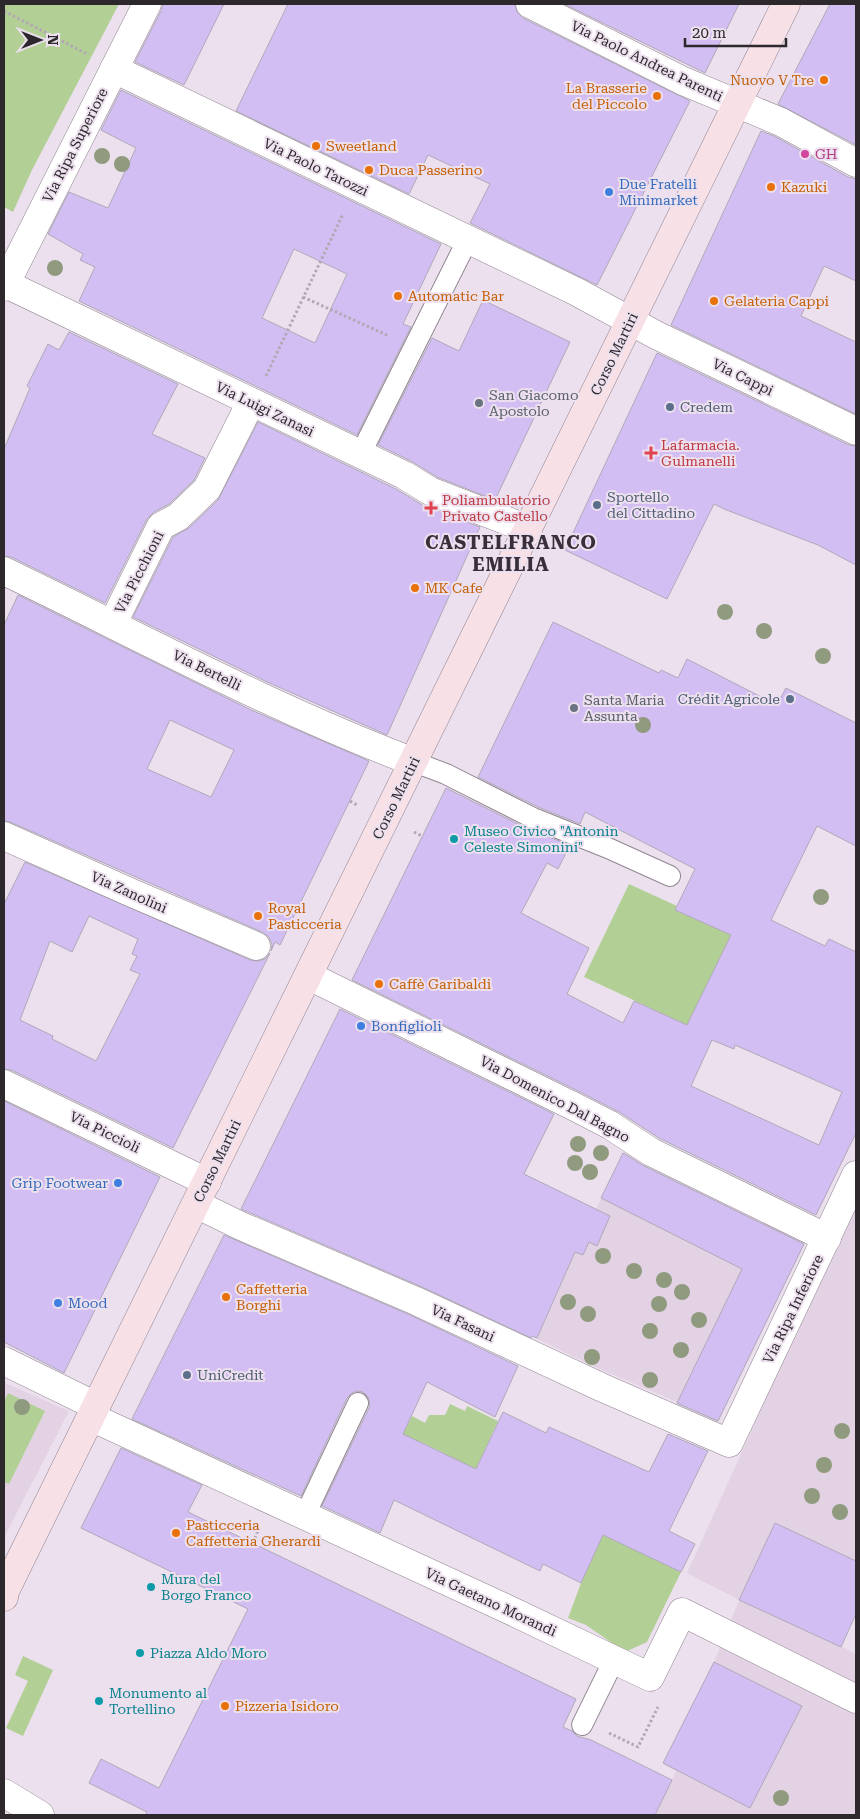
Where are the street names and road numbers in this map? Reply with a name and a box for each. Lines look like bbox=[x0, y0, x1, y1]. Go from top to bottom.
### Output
street label: Via Paolo Andrea Parenti bbox=[568, 17, 726, 105]
street label: Via Ripa Superiore bbox=[39, 85, 111, 205]
street label: Via Paolo Tarozzi bbox=[261, 135, 371, 200]
street label: Corso Martiri bbox=[587, 310, 641, 398]
street label: Via Cappi bbox=[710, 355, 777, 399]
street label: Via Luigi Zanasi bbox=[213, 378, 317, 440]
street label: Via Picchioni bbox=[111, 528, 167, 616]
street label: Via Bertelli bbox=[170, 647, 244, 694]
street label: Corso Martiri bbox=[369, 754, 423, 842]
street label: Via Zanolini bbox=[88, 868, 170, 916]
street label: Via Domenico Dal Bagno bbox=[477, 1053, 633, 1145]
street label: Via Piccioli bbox=[67, 1108, 143, 1156]
street label: Corso Martiri bbox=[190, 1117, 244, 1205]
street label: Via Ripa Inferiore bbox=[760, 1252, 826, 1366]
street label: Via Fasani bbox=[429, 1301, 498, 1345]
street label: Via Gaetano Morandi bbox=[423, 1565, 560, 1640]

